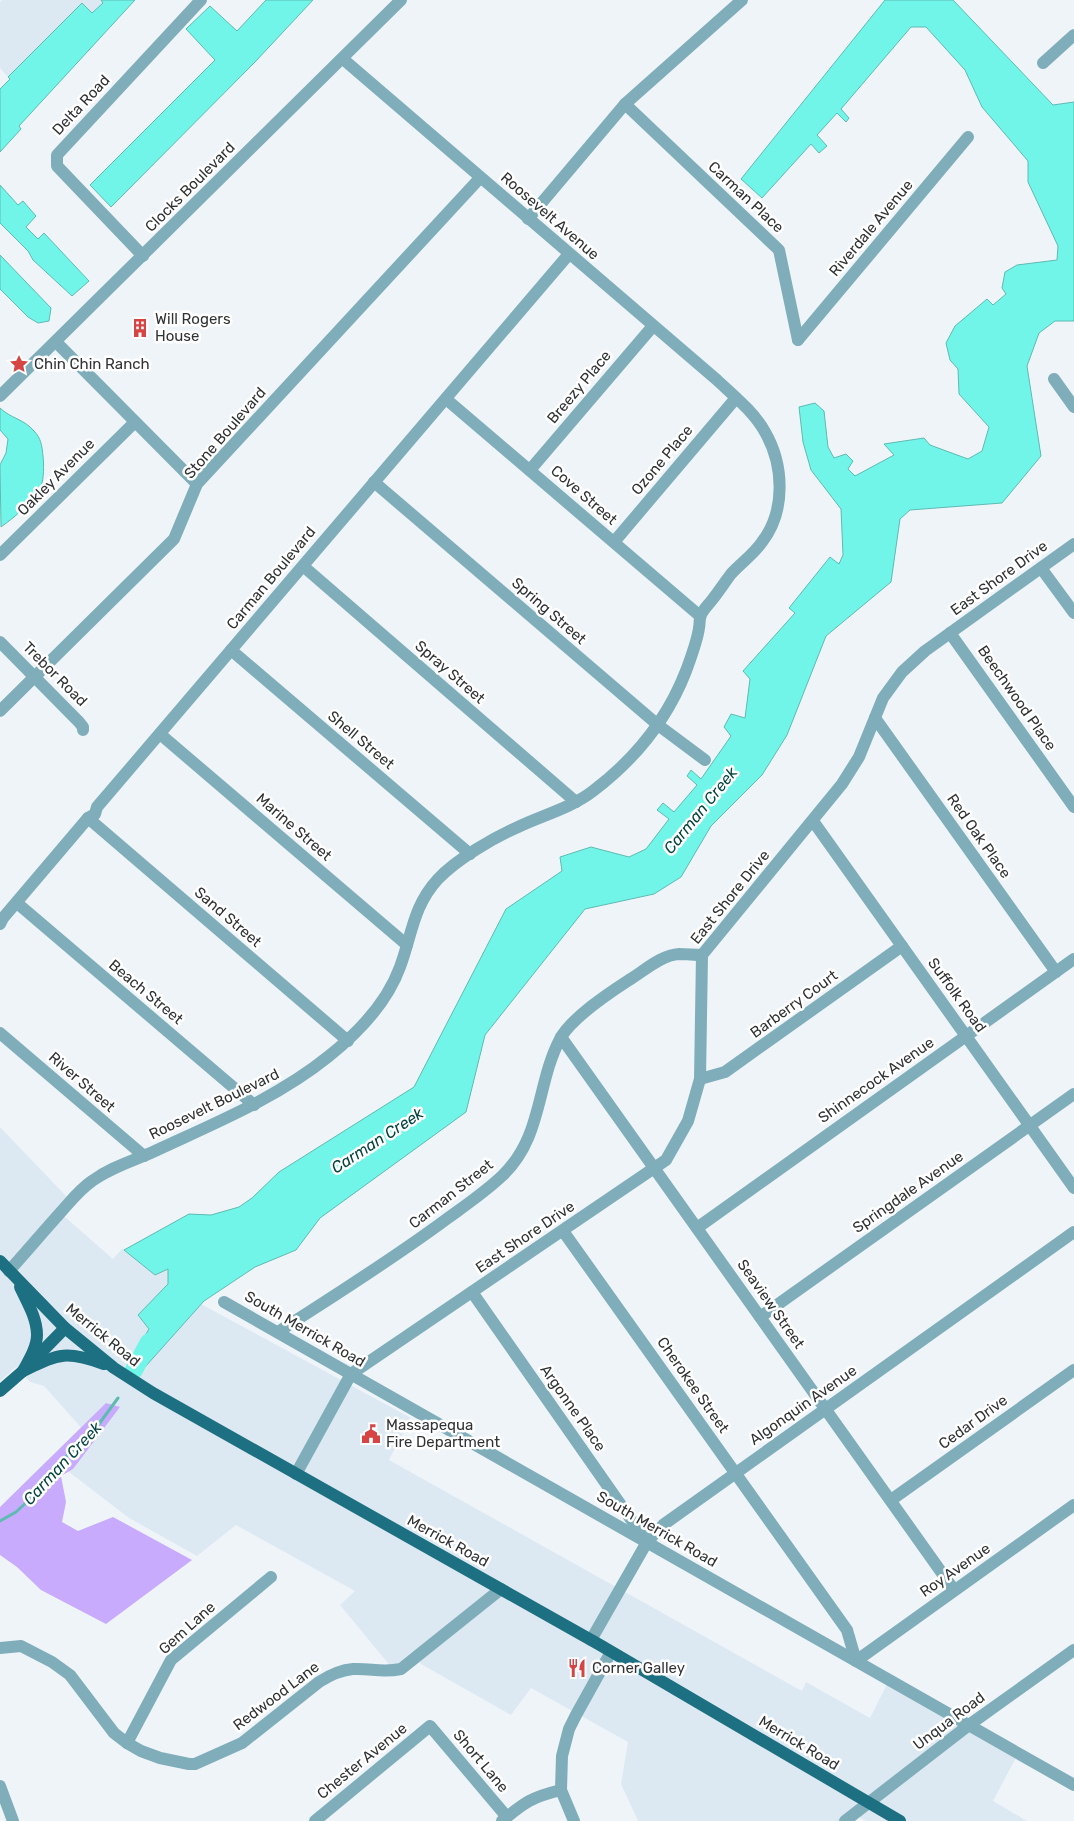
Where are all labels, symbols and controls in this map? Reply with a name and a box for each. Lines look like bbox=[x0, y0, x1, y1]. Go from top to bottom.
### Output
street label: Delta Road bbox=[49, 71, 113, 139]
street label: Clocks Boulevard bbox=[141, 138, 239, 236]
street label: Carman Place bbox=[705, 157, 787, 237]
street label: Roosevelt Avenue bbox=[497, 168, 603, 264]
street label: Riverdale Avenue bbox=[825, 176, 917, 280]
place label: Will Rogers House bbox=[155, 310, 231, 345]
building icon: Will Rogers House bbox=[129, 317, 151, 339]
street label: Breezy Place bbox=[543, 347, 615, 427]
place icon: Chin Chin Ranch bbox=[8, 353, 30, 375]
place label: Chin Chin Ranch bbox=[34, 355, 150, 373]
street label: Stone Boulevard bbox=[180, 384, 270, 482]
street label: Ozone Place bbox=[628, 421, 696, 499]
street label: Oakley Avenue bbox=[14, 435, 98, 519]
street label: Cove Street bbox=[547, 461, 621, 529]
street label: Carman Boulevard bbox=[223, 523, 319, 633]
street label: East Shore Drive bbox=[947, 537, 1051, 619]
street label: Spring Street bbox=[508, 574, 590, 648]
street label: Spray Street bbox=[411, 637, 489, 707]
street label: Trebor Road bbox=[19, 638, 91, 710]
street label: Beechwood Place bbox=[974, 642, 1060, 754]
street label: Shell Street bbox=[324, 707, 398, 773]
water label: Carman Creek bbox=[660, 762, 742, 858]
street label: Marine Street bbox=[253, 789, 335, 865]
street label: Red Oak Place bbox=[943, 790, 1015, 882]
street label: East Shore Drive bbox=[687, 847, 773, 947]
street label: Sand Street bbox=[191, 883, 265, 951]
street label: Suffolk Road bbox=[924, 954, 990, 1036]
street label: Beach Street bbox=[105, 956, 187, 1028]
street label: Barberry Court bbox=[747, 966, 841, 1042]
street label: Shinnecock Avenue bbox=[815, 1033, 937, 1127]
street label: River Street bbox=[45, 1048, 119, 1116]
street label: Roosevelt Boulevard bbox=[146, 1065, 282, 1143]
water label: Carman Creek bbox=[328, 1103, 428, 1177]
street label: Springdale Avenue bbox=[849, 1147, 967, 1237]
street label: Carman Street bbox=[405, 1156, 497, 1232]
street label: East Shore Drive bbox=[472, 1197, 578, 1277]
street label: Seaview Street bbox=[734, 1256, 808, 1352]
street label: South Merrick Road bbox=[242, 1287, 368, 1371]
street label: Merrick Road bbox=[62, 1300, 144, 1370]
street label: Cherokee Street bbox=[653, 1334, 733, 1437]
street label: Argonne Place bbox=[536, 1361, 610, 1455]
street label: Algonquin Avenue bbox=[746, 1361, 860, 1449]
street label: Cedar Drive bbox=[935, 1391, 1011, 1453]
place label: Massapequa Fire Department bbox=[386, 1416, 500, 1451]
water label: Carman Creek bbox=[19, 1417, 106, 1509]
public building icon: Massapequa Fire Department bbox=[360, 1423, 382, 1445]
street label: South Merrick Road bbox=[594, 1487, 720, 1571]
street label: Merrick Road bbox=[404, 1511, 492, 1571]
street label: Roy Avenue bbox=[916, 1539, 994, 1601]
street label: Gem Lane bbox=[155, 1598, 219, 1658]
restaurant icon: Corner Galley bbox=[566, 1657, 588, 1679]
street label: Redwood Lane bbox=[229, 1658, 323, 1734]
place label: Corner Galley bbox=[592, 1659, 685, 1677]
street label: Unqua Road bbox=[910, 1688, 988, 1754]
street label: Merrick Road bbox=[756, 1712, 842, 1774]
street label: Chester Avenue bbox=[313, 1719, 411, 1803]
street label: Short Lane bbox=[450, 1726, 512, 1796]

